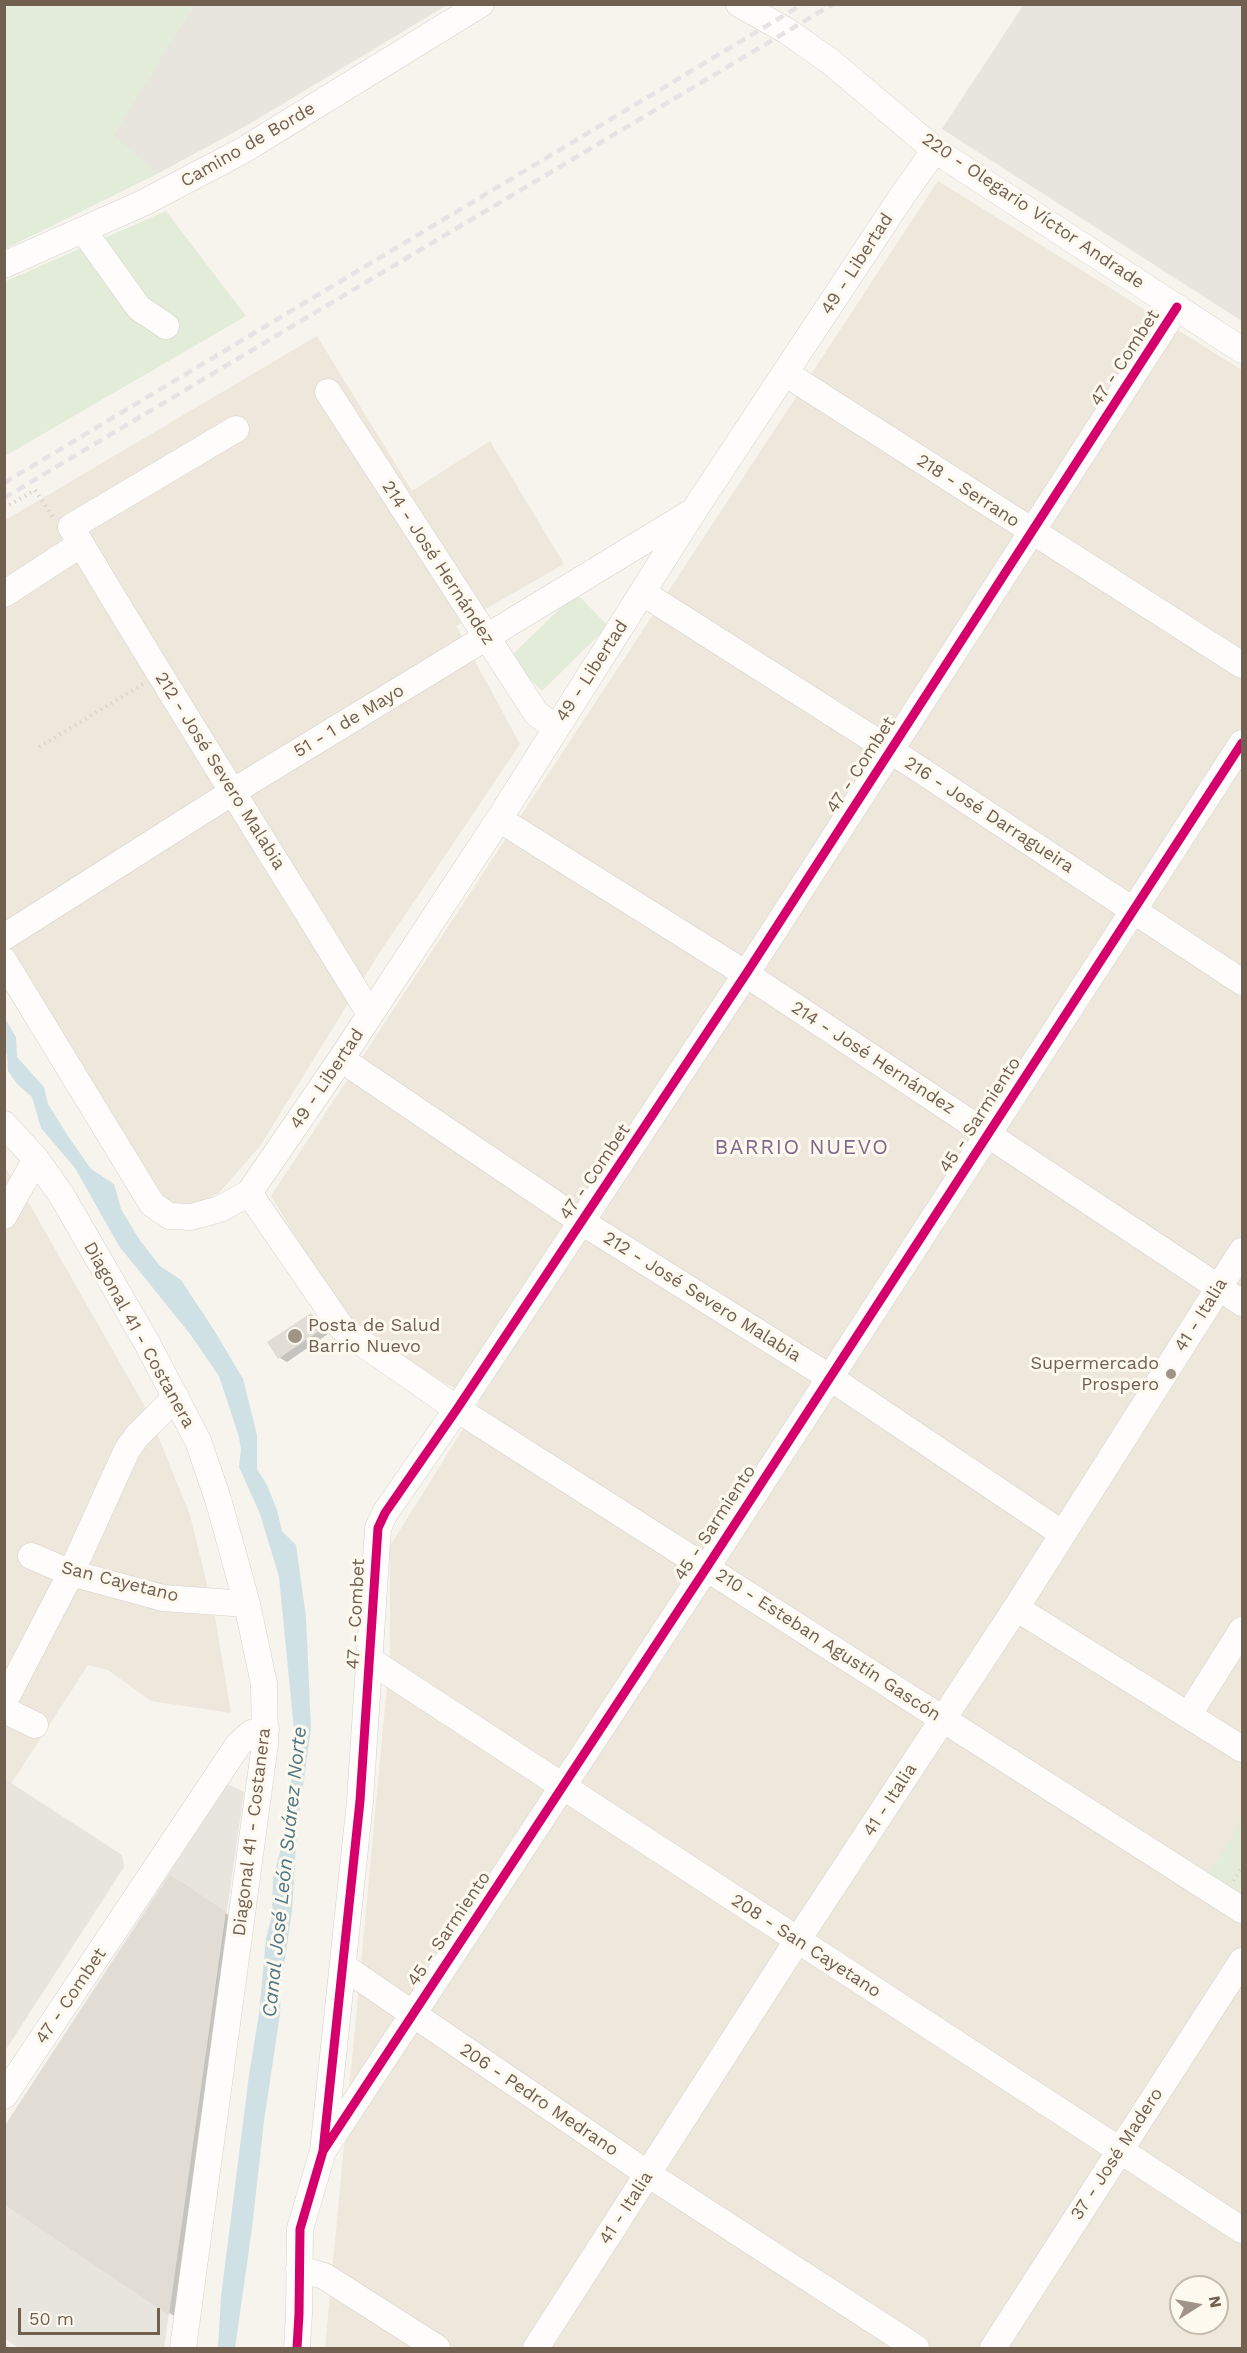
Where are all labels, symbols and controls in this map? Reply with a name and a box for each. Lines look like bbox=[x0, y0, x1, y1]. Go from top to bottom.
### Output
street label: Camino de Borde bbox=[177, 98, 319, 192]
street label: 220 - Olegario Víctor Andrade bbox=[918, 128, 1148, 294]
street label: 49 - Libertad bbox=[816, 209, 898, 319]
street label: 47 - Combet bbox=[1086, 306, 1164, 410]
street label: 218 - Serrano bbox=[912, 450, 1024, 532]
street label: 214 - José Hernández bbox=[377, 477, 499, 649]
street label: 49 - Libertad bbox=[551, 616, 633, 726]
street label: 212 - José Severo Malabia bbox=[150, 668, 290, 874]
street label: 51 - 1 de Mayo bbox=[290, 680, 408, 762]
street label: 47 - Combet bbox=[822, 713, 900, 817]
street label: 216 - José Darragueira bbox=[900, 752, 1078, 878]
street label: 214 - José Hernández bbox=[787, 997, 959, 1119]
street label: 49 - Libertad bbox=[285, 1025, 369, 1133]
street label: 45 - Sarmiento bbox=[935, 1053, 1025, 1177]
street label: 47 - Combet bbox=[555, 1120, 635, 1224]
district label: BARRIO NUEVO bbox=[714, 1135, 890, 1161]
street label: 212 - José Severo Malabia bbox=[599, 1227, 805, 1367]
street label: Diagonal 41 - Costanera bbox=[79, 1238, 199, 1432]
street label: 41 - Italia bbox=[1170, 1274, 1232, 1356]
place label: Posta de Salud Barrio Nuevo bbox=[308, 1315, 440, 1358]
marker: Posta de Salud Barrio Nuevo bbox=[286, 1327, 304, 1345]
place label: Supermercado Prospero bbox=[1030, 1353, 1159, 1396]
marker: Supermercado Prospero bbox=[1164, 1367, 1178, 1381]
street label: 45 - Sarmiento bbox=[670, 1461, 760, 1585]
street label: San Cayetano bbox=[59, 1557, 181, 1607]
street label: 47 - Combet bbox=[342, 1558, 370, 1670]
street label: 210 - Esteban Agustín Gascón bbox=[711, 1564, 945, 1726]
water label: Canal José León Suárez Norte bbox=[258, 1725, 312, 2019]
street label: Diagonal 41 - Costanera bbox=[229, 1727, 275, 1937]
street label: 41 - Italia bbox=[858, 1759, 922, 1841]
street label: 45 - Sarmiento bbox=[403, 1868, 495, 1990]
street label: 208 - San Cayetano bbox=[727, 1890, 885, 2002]
street label: 47 - Combet bbox=[31, 1944, 111, 2048]
street label: 206 - Pedro Medrano bbox=[456, 2039, 622, 2161]
street label: 37 - José Madero bbox=[1066, 2084, 1168, 2224]
street label: 41 - Italia bbox=[594, 2167, 658, 2249]
north arrow bbox=[1169, 2275, 1229, 2335]
text: N bbox=[1205, 2294, 1226, 2309]
scale bar bbox=[21, 2296, 164, 2334]
text: 50 m bbox=[29, 2308, 74, 2329]

